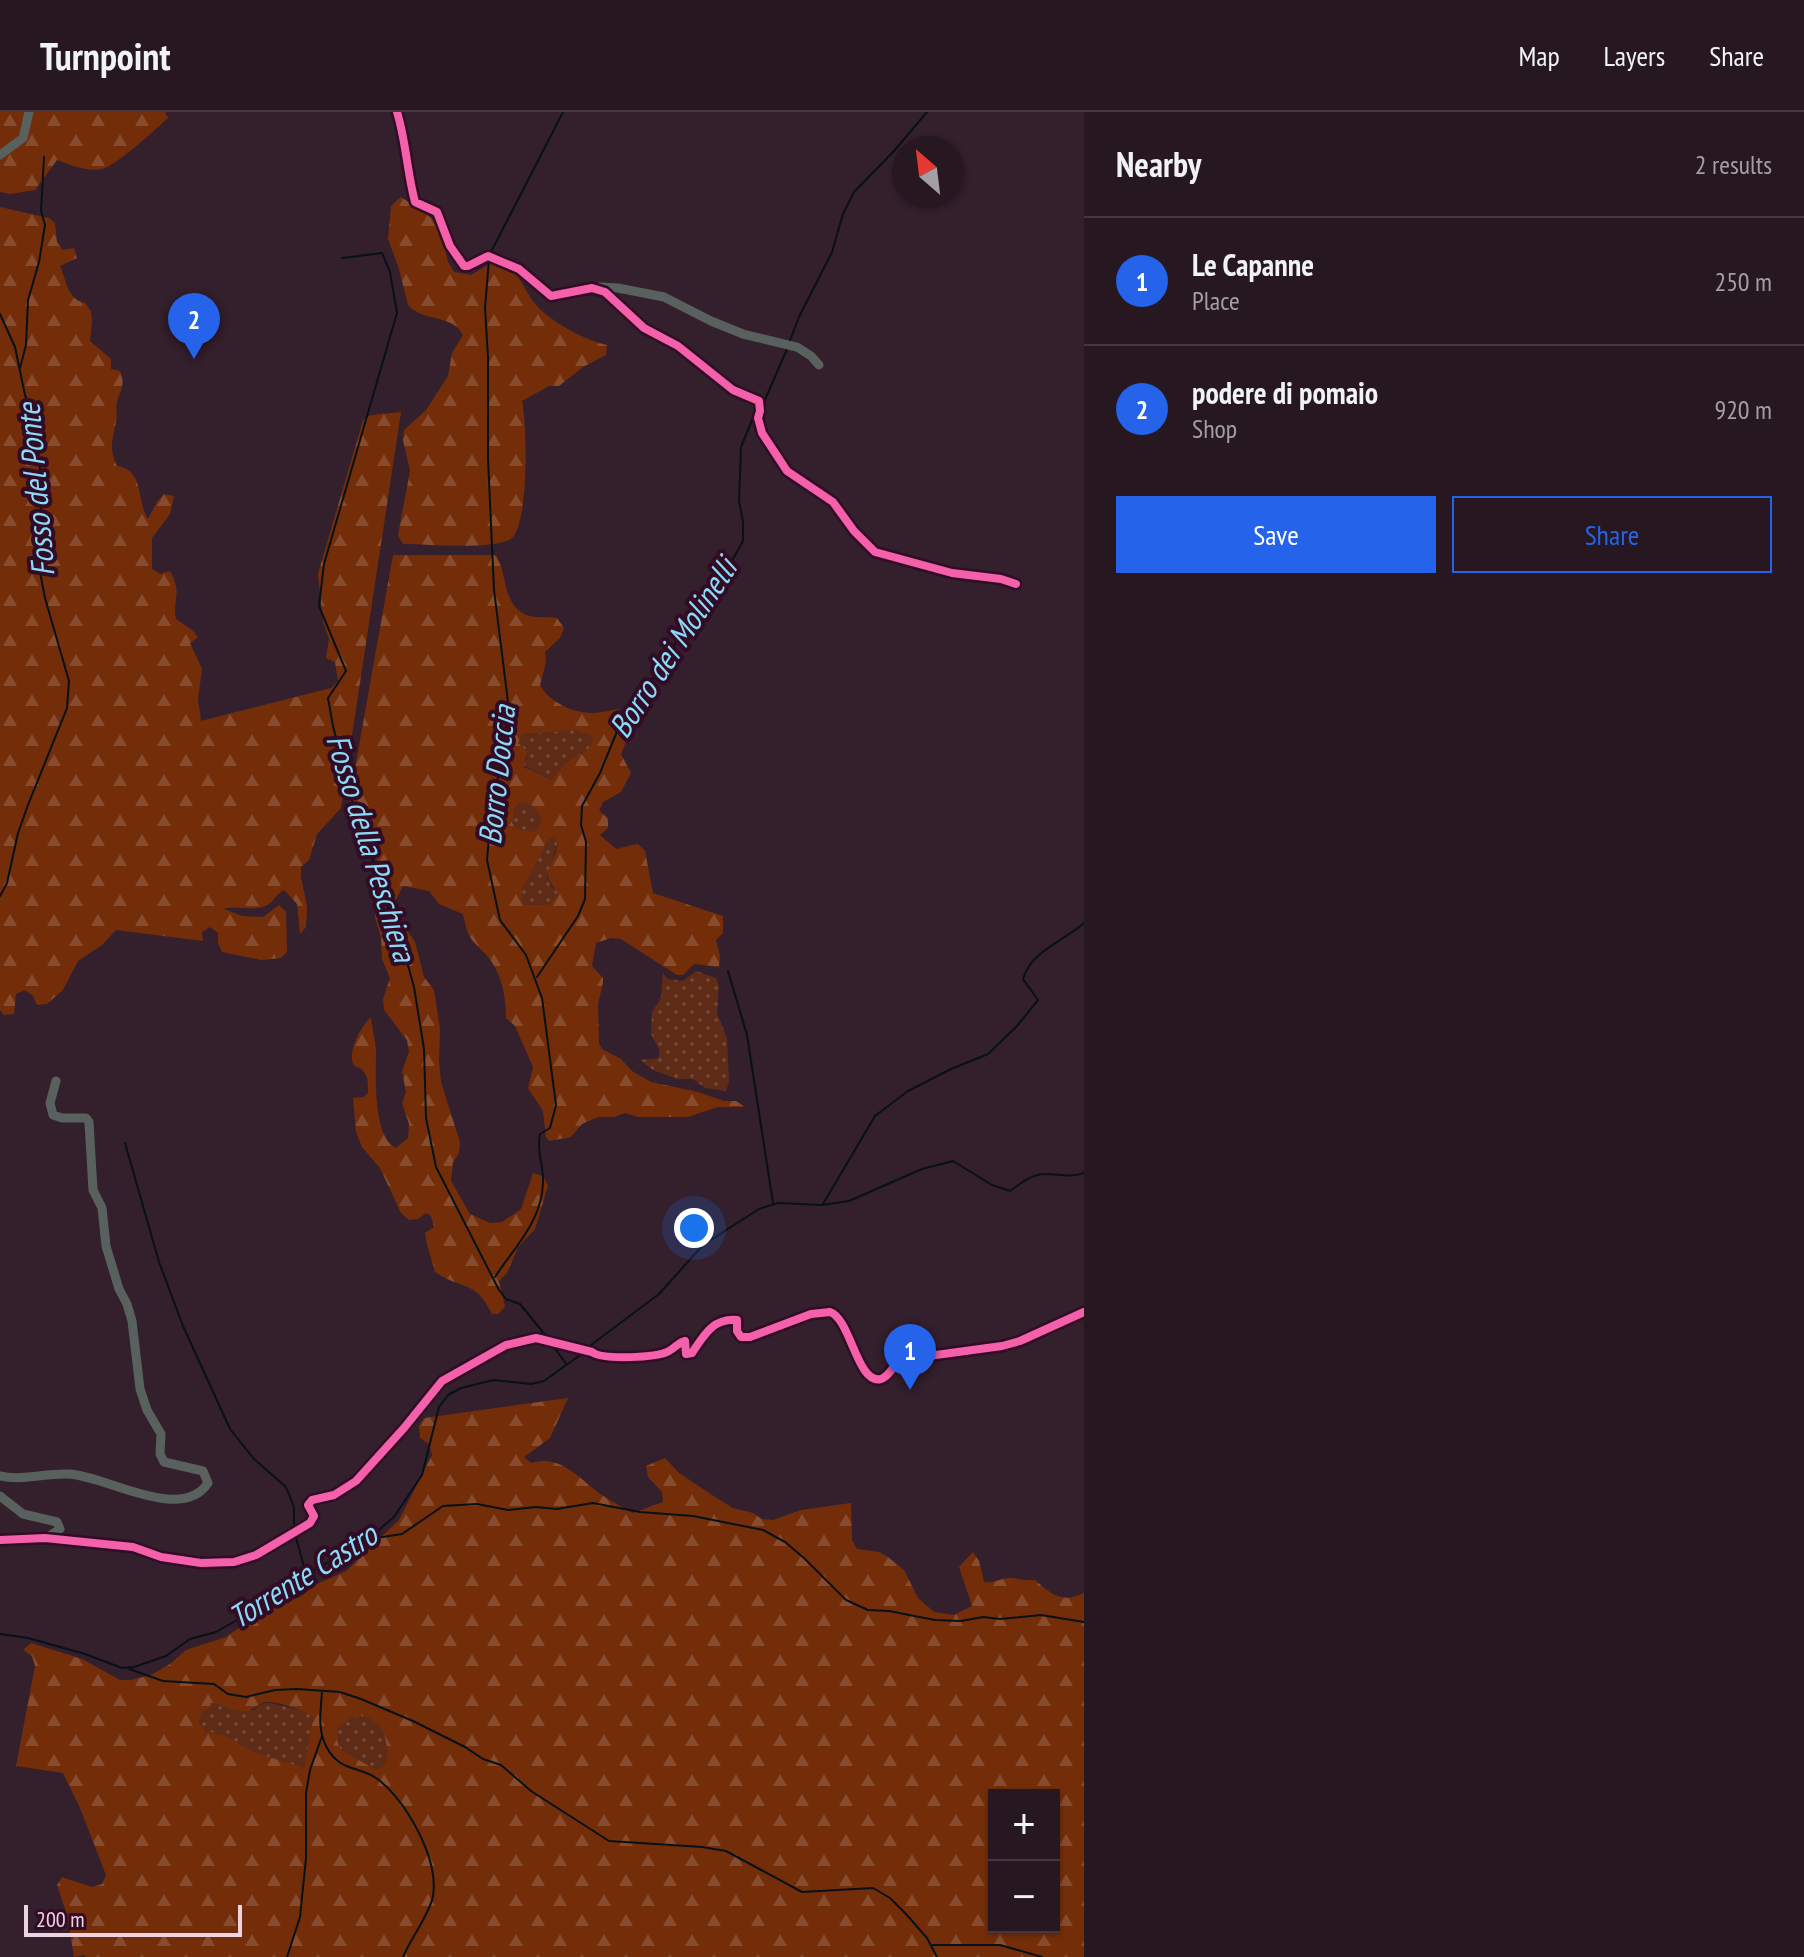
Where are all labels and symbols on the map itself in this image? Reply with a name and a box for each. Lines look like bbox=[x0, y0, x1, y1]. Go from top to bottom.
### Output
north arrow bbox=[892, 136, 964, 208]
pin: 2 bbox=[168, 293, 220, 359]
water label: Fosso del Ponte bbox=[6, 400, 63, 578]
water label: Borro dei Molinelli bbox=[599, 546, 748, 745]
water label: Borro Doccia bbox=[468, 701, 524, 847]
water label: Fosso della Peschiera bbox=[317, 729, 427, 969]
your location bbox=[674, 1208, 714, 1248]
pin: 1 bbox=[884, 1324, 936, 1390]
water label: Torrente Castro bbox=[220, 1512, 386, 1637]
scale bar bbox=[24, 1901, 242, 1937]

